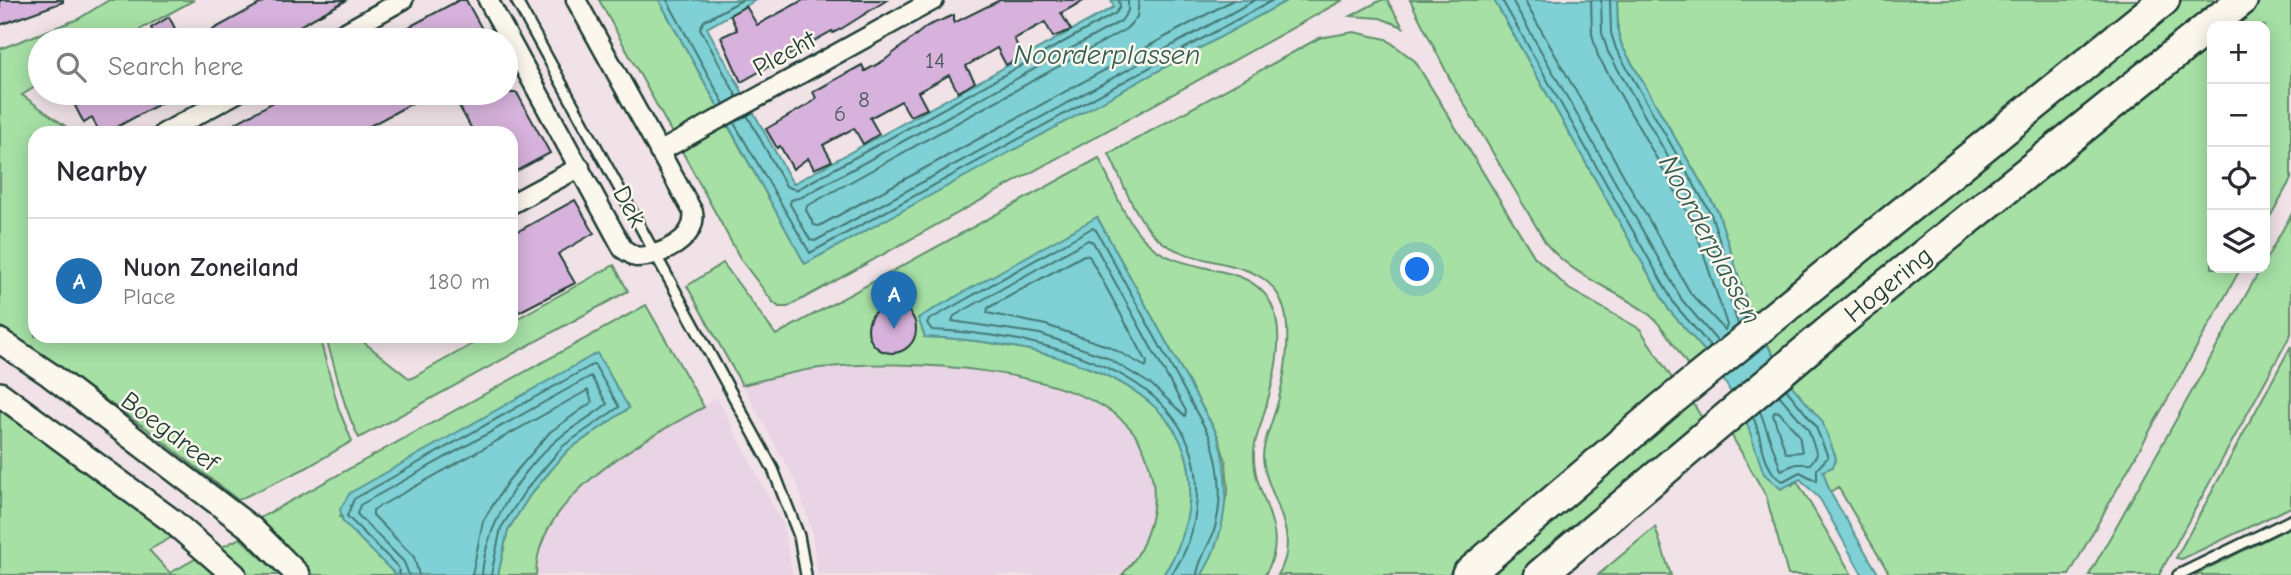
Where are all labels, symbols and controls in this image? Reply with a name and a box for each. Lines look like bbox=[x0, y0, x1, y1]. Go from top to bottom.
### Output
map controls bbox=[2207, 21, 2270, 273]
button: + bbox=[2207, 21, 2270, 84]
street label: Plecht bbox=[748, 24, 823, 83]
search box bbox=[28, 28, 518, 105]
water label: Noorderplassen bbox=[1014, 39, 1200, 71]
house number: 14 bbox=[925, 47, 945, 74]
icon: search bbox=[52, 48, 90, 86]
text: Search here bbox=[108, 52, 243, 82]
button: − bbox=[2207, 84, 2270, 147]
house number: 8 bbox=[858, 86, 870, 113]
house number: 6 bbox=[834, 100, 846, 127]
button: locate bbox=[2207, 147, 2270, 210]
water label: Noorderplassen bbox=[1652, 149, 1768, 329]
text: Nearby bbox=[56, 154, 147, 189]
street label: Dek bbox=[606, 181, 652, 232]
button: layers bbox=[2207, 210, 2270, 273]
street label: Hogering bbox=[1839, 240, 1938, 329]
your location bbox=[1400, 252, 1434, 286]
text: Nuon Zoneiland bbox=[123, 253, 299, 283]
text: A bbox=[73, 268, 85, 295]
text: 180 m bbox=[428, 268, 490, 295]
pin: A bbox=[871, 271, 917, 329]
text: Place bbox=[123, 283, 175, 310]
street label: Boegdreef bbox=[115, 386, 225, 479]

